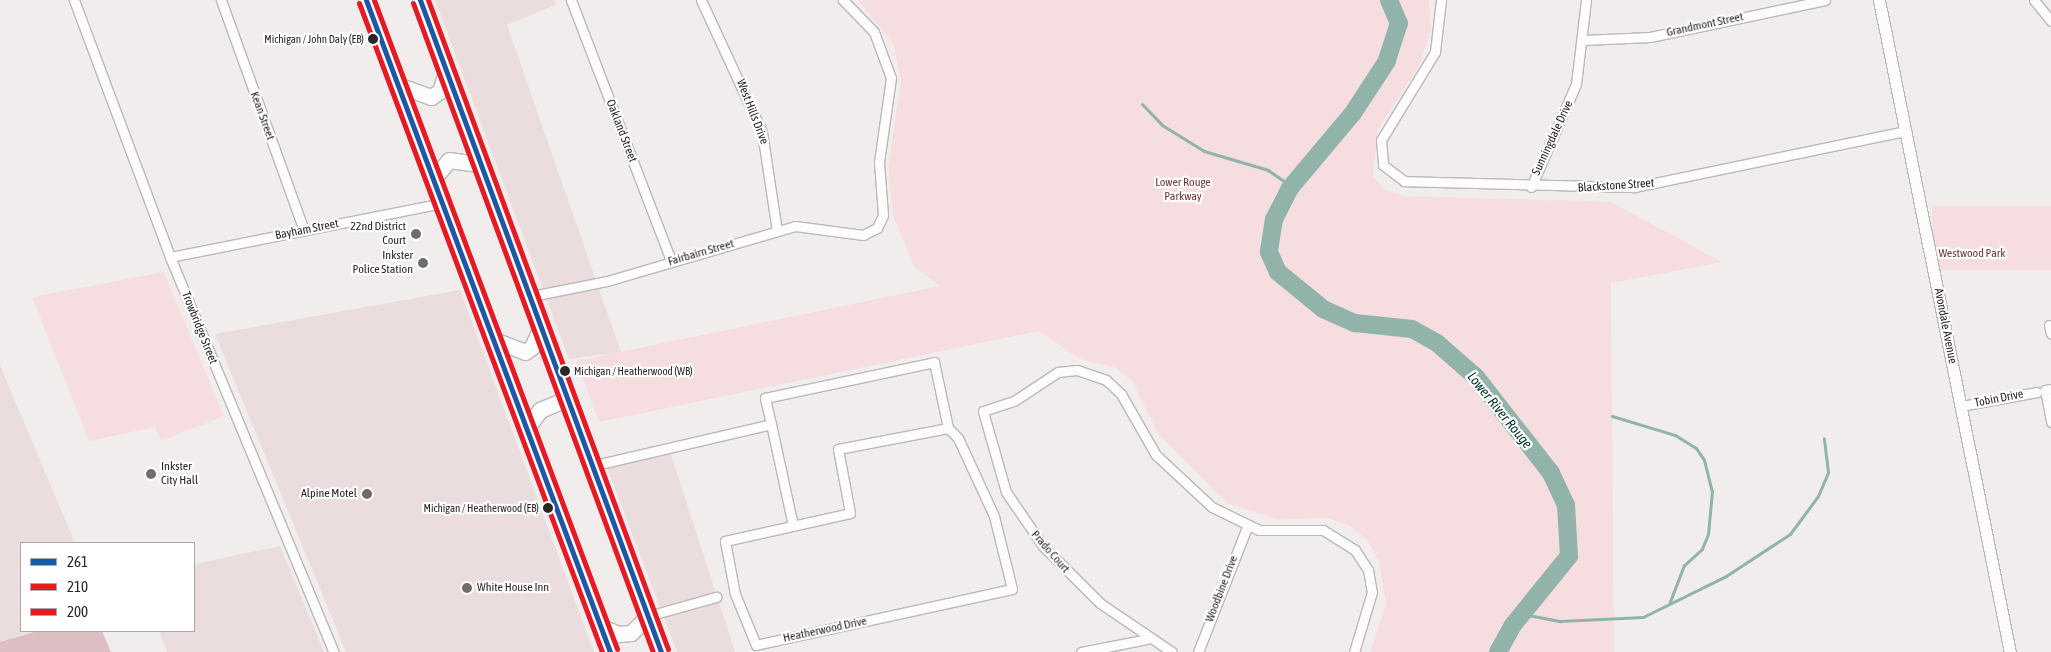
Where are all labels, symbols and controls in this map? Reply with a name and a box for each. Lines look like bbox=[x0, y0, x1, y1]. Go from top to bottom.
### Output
street label: Grandmont Street bbox=[1665, 10, 1745, 40]
place label: Michigan / John Daly (EB) bbox=[264, 32, 364, 46]
marker: Michigan / John Daly (EB) bbox=[368, 34, 378, 44]
street label: West Hills Drive bbox=[733, 77, 771, 147]
street label: Kean Street bbox=[247, 90, 277, 142]
street label: Oakland Street bbox=[602, 98, 640, 164]
street label: Sunningdale Drive bbox=[1529, 98, 1577, 178]
park label: Lower Rouge Parkway bbox=[1155, 176, 1211, 204]
street label: Blackstone Street bbox=[1577, 176, 1655, 196]
street label: Bayham Street bbox=[274, 217, 340, 243]
place label: 22nd District Court bbox=[350, 220, 406, 248]
marker: 22nd District Court bbox=[410, 228, 422, 240]
street label: Fairbairn Street bbox=[666, 237, 736, 269]
park label: Westwood Park bbox=[1938, 247, 2006, 261]
place label: Inkster Police Station bbox=[352, 249, 413, 277]
marker: Inkster Police Station bbox=[417, 257, 429, 269]
street label: Avondale Avenue bbox=[1931, 287, 1959, 365]
street label: Trowbridge Street bbox=[178, 290, 220, 366]
place label: Michigan / Heatherwood (WB) bbox=[574, 364, 693, 378]
marker: Michigan / Heatherwood (WB) bbox=[560, 366, 570, 376]
water label: Lower River Rouge bbox=[1464, 368, 1536, 452]
street label: Tobin Drive bbox=[1973, 387, 2025, 411]
place label: Inkster City Hall bbox=[161, 460, 198, 488]
marker: Inkster City Hall bbox=[145, 468, 157, 480]
place label: Alpine Motel bbox=[301, 487, 357, 501]
marker: Alpine Motel bbox=[361, 488, 373, 500]
place label: Michigan / Heatherwood (EB) bbox=[424, 501, 539, 515]
marker: Michigan / Heatherwood (EB) bbox=[543, 503, 553, 513]
street label: Prado Court bbox=[1028, 528, 1072, 576]
legend bbox=[20, 542, 195, 632]
text: 261 bbox=[67, 553, 88, 570]
street label: Woodbine Drive bbox=[1203, 554, 1241, 624]
text: 210 bbox=[67, 578, 88, 595]
place label: White House Inn bbox=[477, 581, 549, 595]
marker: White House Inn bbox=[461, 582, 473, 594]
text: 200 bbox=[67, 603, 88, 620]
street label: Heatherwood Drive bbox=[782, 614, 868, 646]

